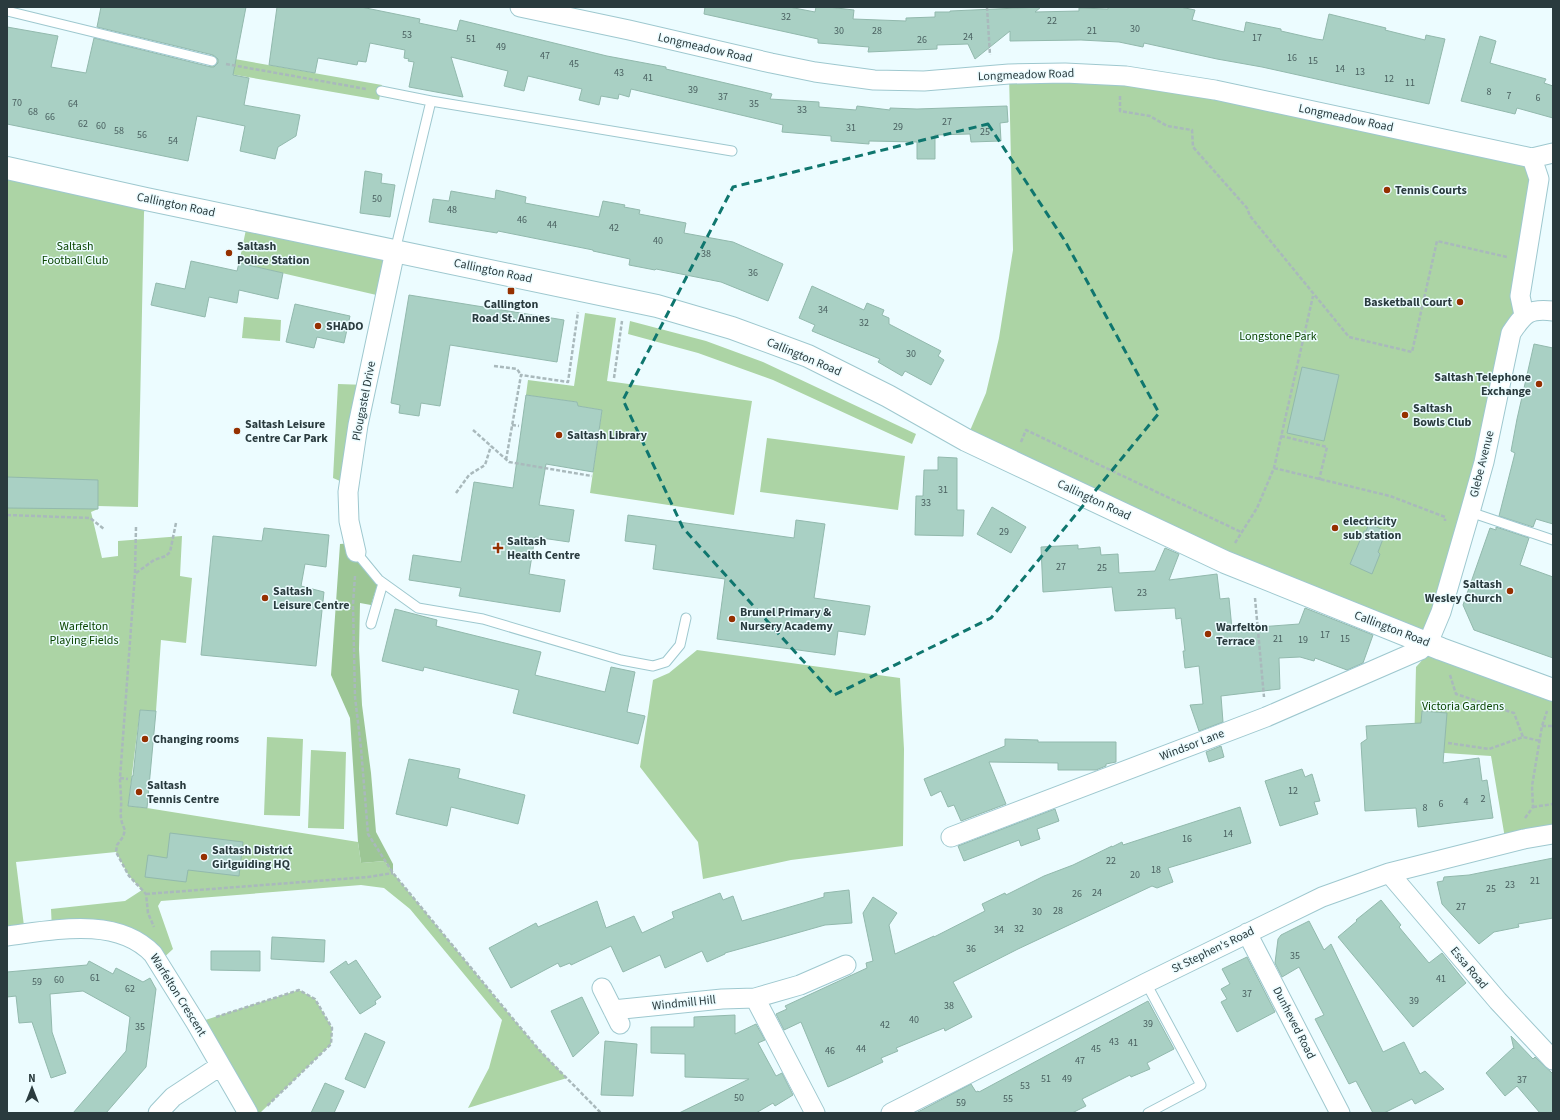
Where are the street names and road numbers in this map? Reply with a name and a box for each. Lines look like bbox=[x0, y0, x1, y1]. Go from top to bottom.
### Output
street label: Longmeadow Road bbox=[656, 29, 754, 67]
street label: Longmeadow Road bbox=[977, 65, 1075, 85]
street label: Longmeadow Road bbox=[1297, 100, 1395, 136]
street label: Callington Road bbox=[135, 188, 217, 222]
street label: Callington Road bbox=[452, 254, 534, 288]
street label: Callington Road bbox=[764, 334, 844, 380]
street label: Plougastel Drive bbox=[348, 360, 380, 442]
street label: Glebe Avenue bbox=[1465, 429, 1499, 499]
street label: Callington Road bbox=[1054, 475, 1134, 525]
street label: Callington Road bbox=[1352, 607, 1432, 651]
street label: Windsor Lane bbox=[1157, 725, 1227, 765]
street label: St Stephen's Road bbox=[1169, 923, 1257, 977]
street label: Essa Road bbox=[1446, 943, 1492, 993]
street label: Warfelton Crescent bbox=[146, 950, 210, 1040]
street label: Dunheved Road bbox=[1268, 984, 1320, 1062]
street label: Windmill Hill bbox=[651, 991, 717, 1015]

